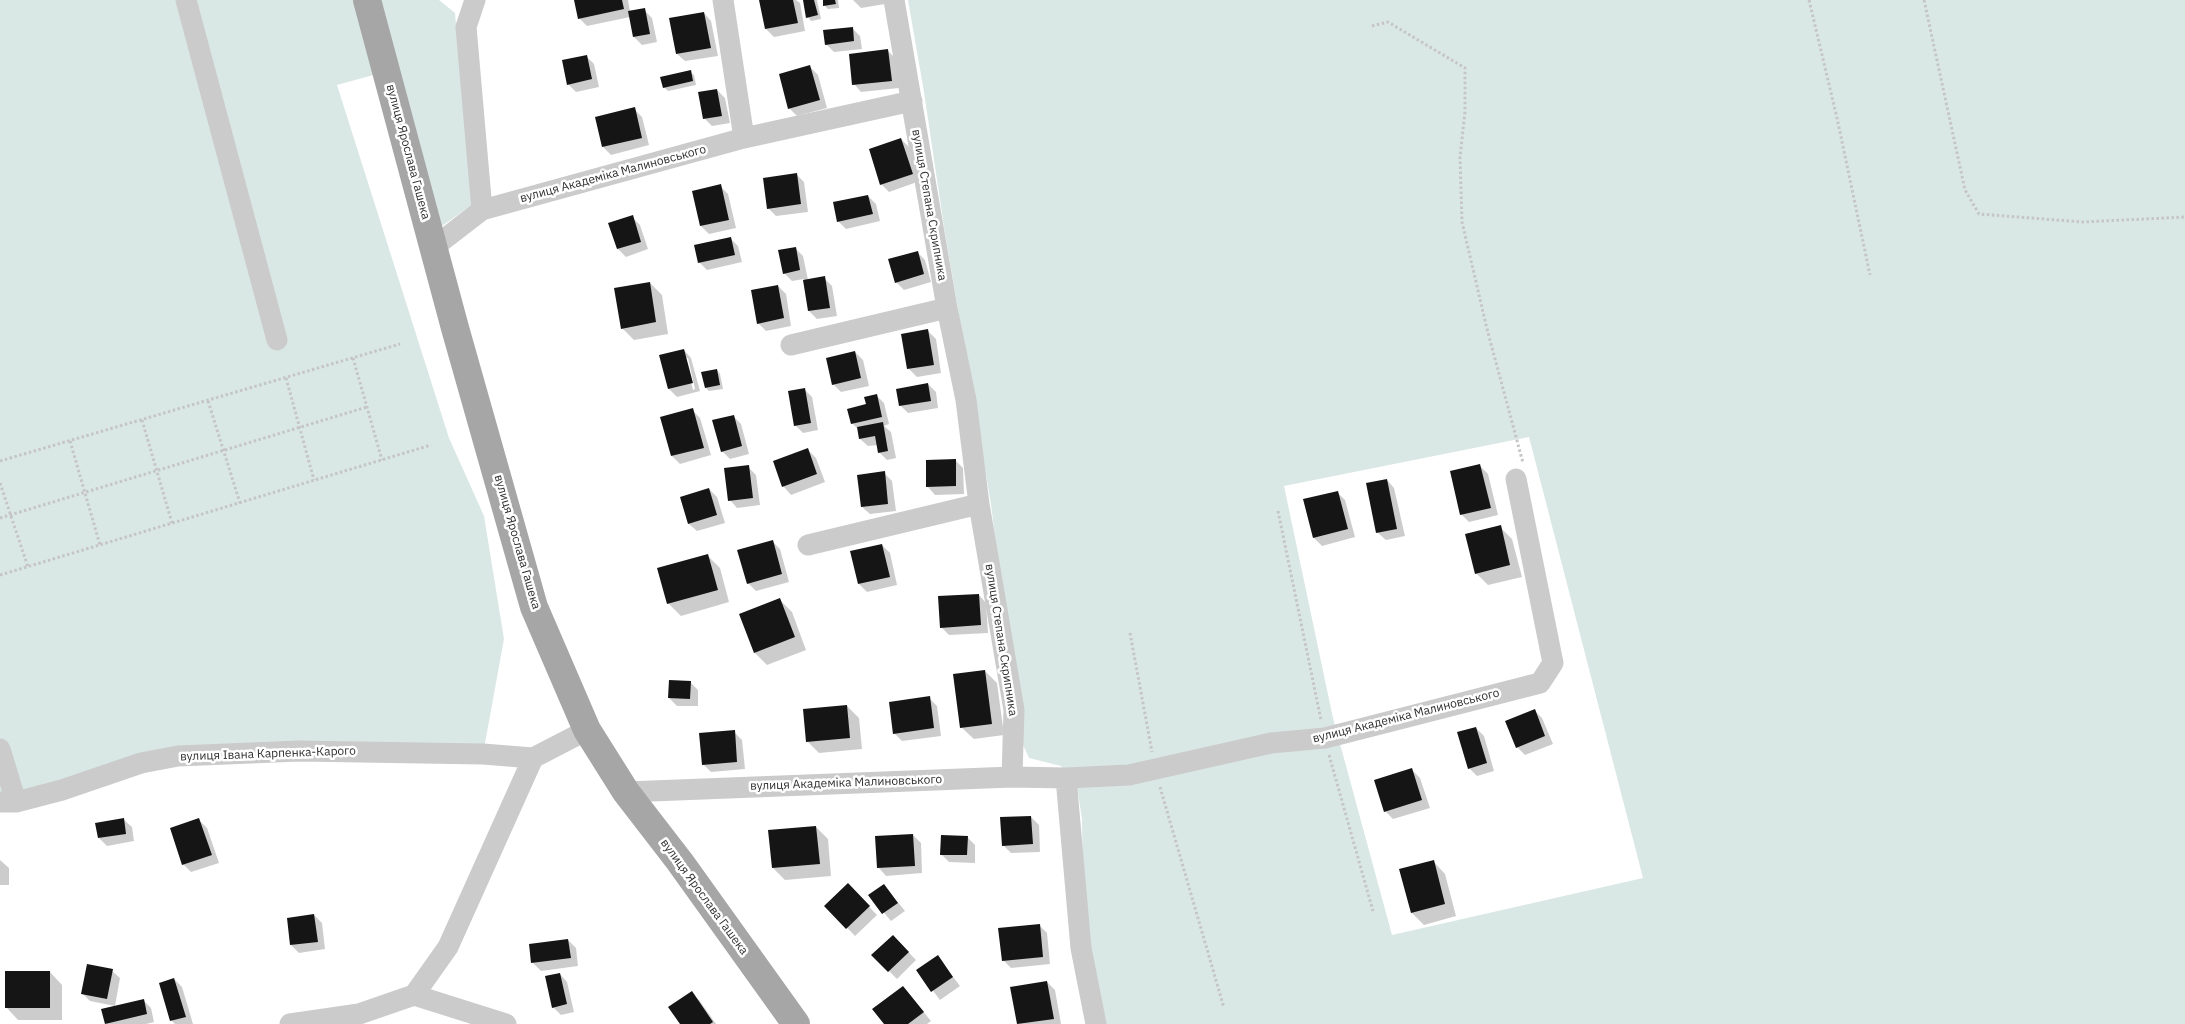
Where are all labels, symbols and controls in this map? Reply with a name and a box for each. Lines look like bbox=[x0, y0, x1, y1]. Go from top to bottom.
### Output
street label: вулиця Ярослава Гашека bbox=[383, 83, 433, 221]
street label: вулиця Степана Скрипника bbox=[909, 128, 949, 282]
street label: вулиця Академіка Малиновського bbox=[518, 142, 708, 206]
street label: вулиця Ярослава Гашека bbox=[491, 473, 543, 611]
street label: вулиця Степана Скрипника bbox=[982, 563, 1020, 717]
street label: вулиця Академіка Малиновського bbox=[1311, 686, 1501, 746]
street label: вулиця Івана Карпенка-Карого bbox=[180, 744, 356, 764]
street label: вулиця Академіка Малиновського bbox=[750, 772, 942, 794]
street label: вулиця Ярослава Гашека bbox=[657, 836, 751, 958]

